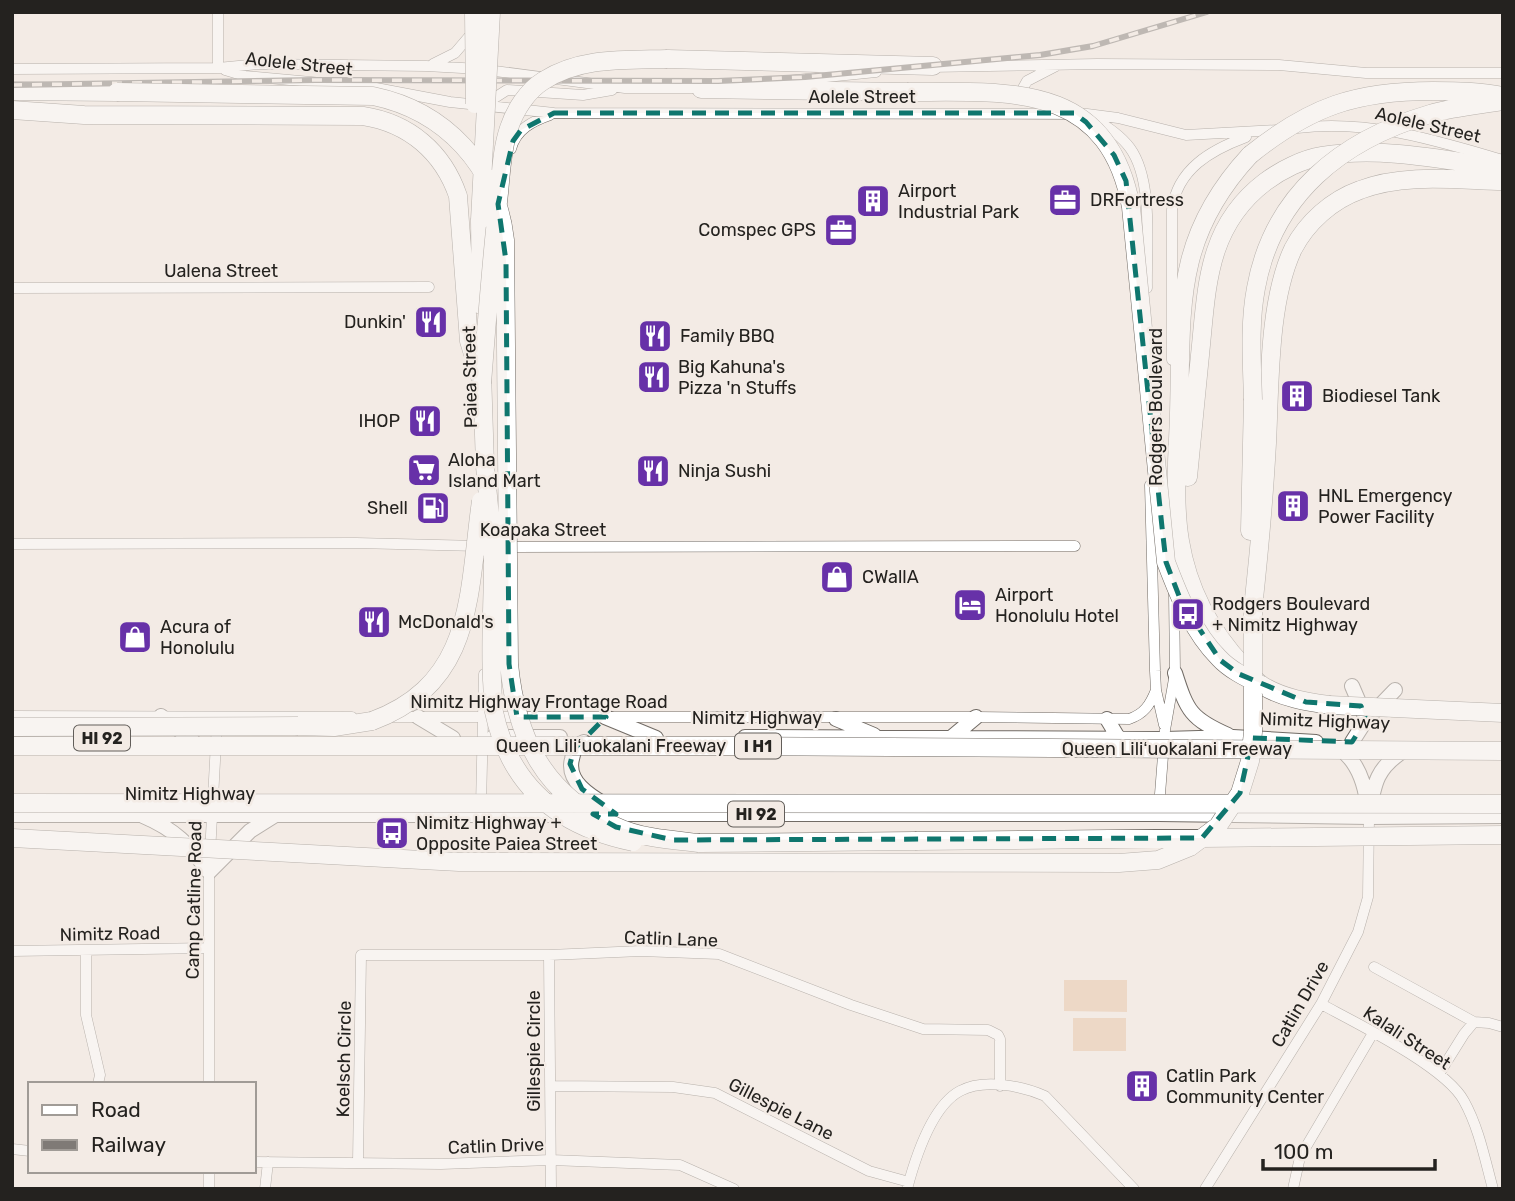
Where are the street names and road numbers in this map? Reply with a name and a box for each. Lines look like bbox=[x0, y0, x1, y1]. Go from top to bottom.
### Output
street label: Aolele Street bbox=[244, 47, 354, 81]
street label: Aolele Street bbox=[808, 86, 916, 108]
street label: Aolele Street bbox=[1373, 102, 1483, 148]
street label: Ualena Street bbox=[164, 260, 278, 282]
street label: Paiea Street bbox=[458, 326, 482, 428]
street label: Rodgers Boulevard bbox=[1145, 328, 1167, 486]
street label: Koapaka Street bbox=[480, 519, 606, 541]
street label: Nimitz Highway Frontage Road bbox=[410, 691, 668, 713]
street label: Nimitz Highway bbox=[692, 707, 822, 729]
street label: Nimitz Highway bbox=[1259, 708, 1391, 734]
road number: HI 92 bbox=[74, 726, 130, 750]
road number: I H1 bbox=[735, 734, 781, 758]
street label: Queen Liliʻuokalani Freeway bbox=[496, 735, 726, 757]
street label: Queen Liliʻuokalani Freeway bbox=[1062, 738, 1292, 760]
street label: Nimitz Highway bbox=[125, 783, 255, 805]
road number: HI 92 bbox=[728, 802, 784, 827]
street label: Camp Catline Road bbox=[182, 820, 206, 980]
street label: Nimitz Road bbox=[60, 922, 160, 946]
street label: Catlin Lane bbox=[624, 926, 718, 952]
street label: Catlin Drive bbox=[1266, 957, 1334, 1051]
street label: Gillespie Circle bbox=[523, 990, 545, 1112]
street label: Koelsch Circle bbox=[332, 1000, 356, 1118]
street label: Kalali Street bbox=[1359, 1002, 1455, 1074]
street label: Gillespie Lane bbox=[725, 1073, 837, 1145]
street label: Catlin Drive bbox=[448, 1133, 544, 1159]

